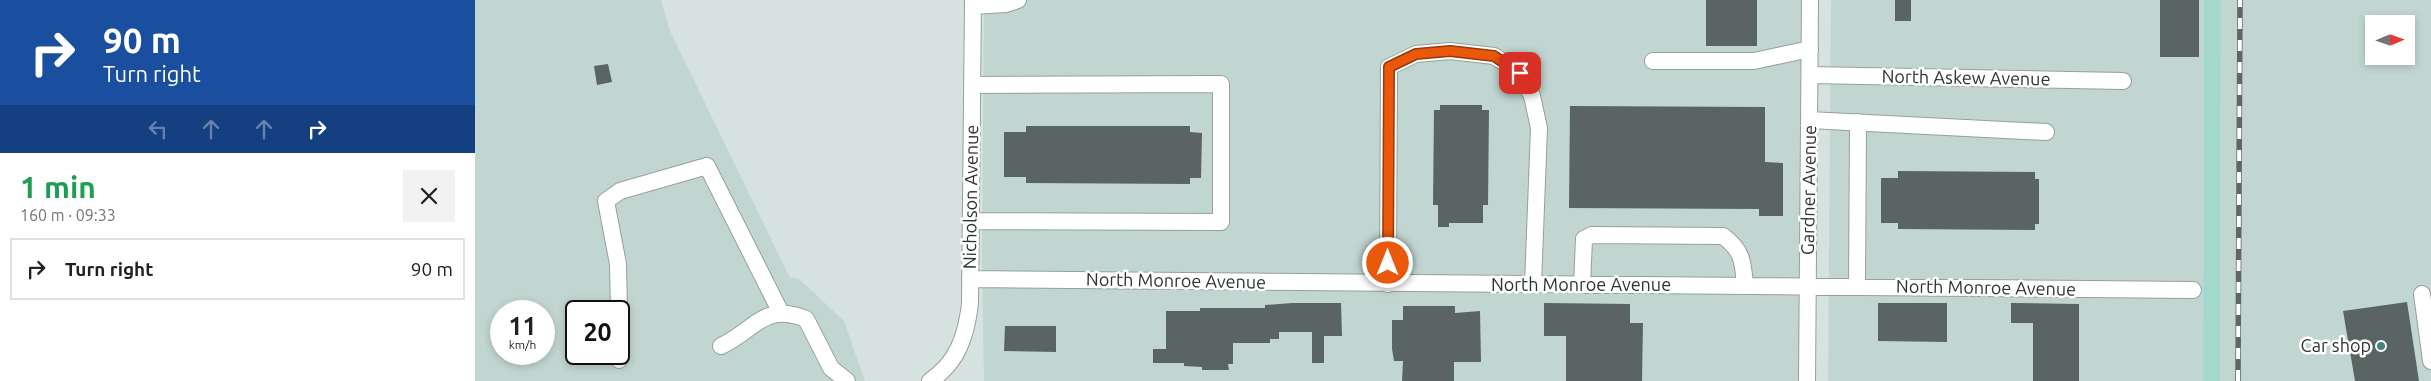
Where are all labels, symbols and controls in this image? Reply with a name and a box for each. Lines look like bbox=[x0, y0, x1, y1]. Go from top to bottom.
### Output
north arrow bbox=[2365, 15, 2415, 65]
map controls bbox=[2365, 15, 2415, 65]
icon: right bbox=[20, 20, 85, 85]
text: 90 m bbox=[103, 20, 181, 60]
pin bbox=[1499, 52, 1541, 94]
icon: arrive bbox=[1506, 59, 1534, 87]
text: Turn right bbox=[103, 61, 201, 86]
street label: North Askew Avenue bbox=[1881, 66, 2051, 88]
icon: left bbox=[144, 115, 172, 143]
icon: ahead bbox=[197, 115, 225, 143]
icon: ahead bbox=[250, 115, 278, 143]
icon: right bbox=[303, 115, 331, 143]
street label: Nicholson Avenue bbox=[959, 125, 981, 269]
street label: Gardner Avenue bbox=[1797, 125, 1819, 255]
text: 1 min bbox=[20, 170, 96, 204]
button: close bbox=[403, 170, 455, 222]
text: 160 m · 09:33 bbox=[20, 206, 116, 224]
position arrow bbox=[1361, 236, 1413, 288]
icon: right bbox=[22, 255, 50, 283]
text: Turn right bbox=[65, 258, 153, 280]
text: 90 m bbox=[411, 258, 453, 280]
street label: North Monroe Avenue bbox=[1086, 268, 1266, 292]
street label: North Monroe Avenue bbox=[1491, 274, 1671, 294]
street label: North Monroe Avenue bbox=[1896, 275, 2076, 299]
speed limit sign: 20 bbox=[565, 300, 630, 365]
text: 11 bbox=[508, 312, 537, 340]
place label: Car shop bbox=[2301, 335, 2371, 355]
text: km/h bbox=[509, 338, 536, 351]
marker: Car shop bbox=[2375, 340, 2387, 352]

